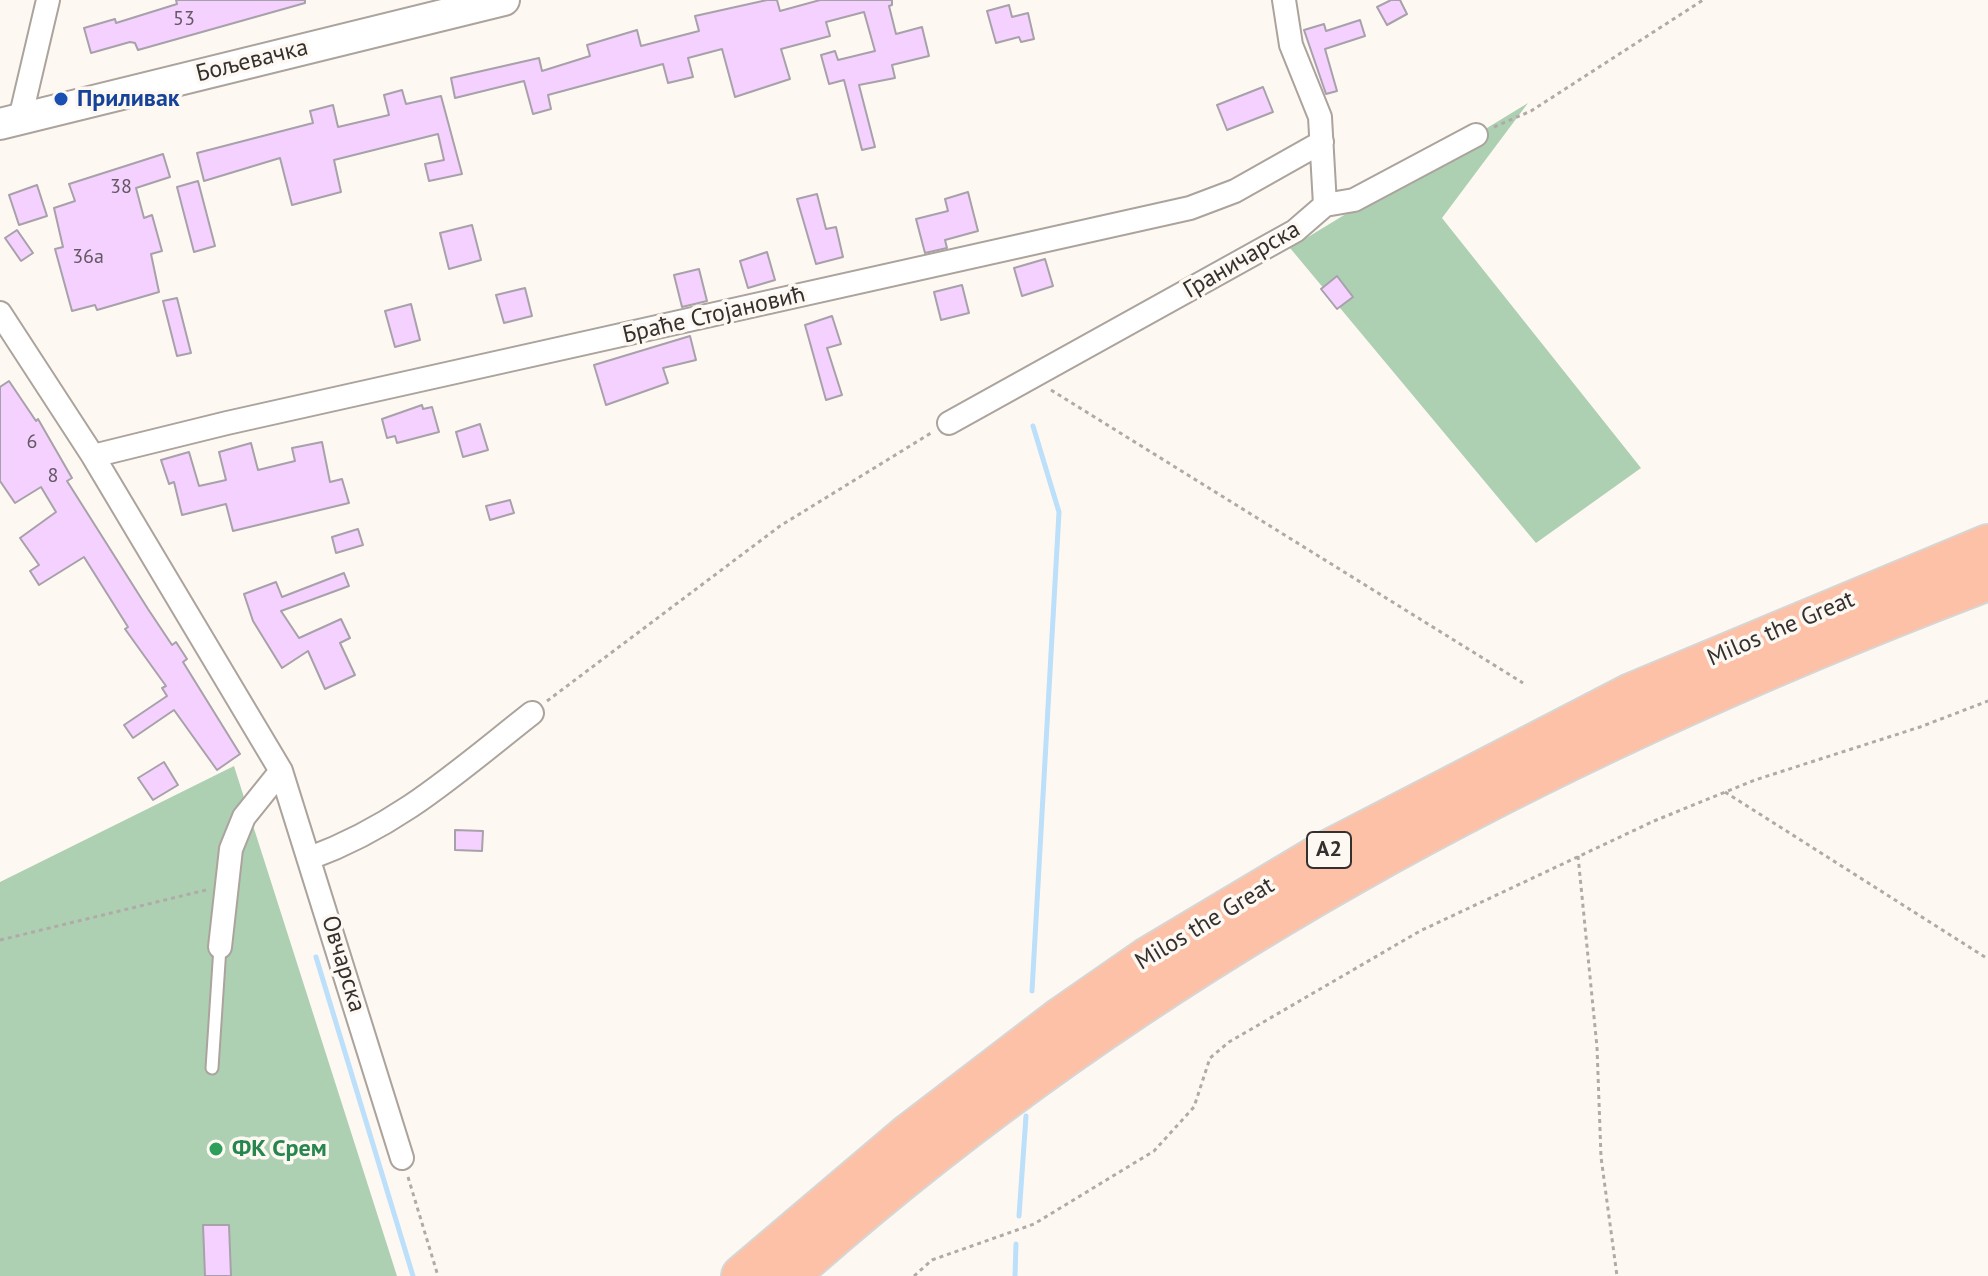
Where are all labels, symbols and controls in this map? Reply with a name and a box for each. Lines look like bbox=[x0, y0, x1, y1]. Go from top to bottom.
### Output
house number: 53 bbox=[173, 7, 195, 31]
street label: Бољевачка bbox=[193, 33, 311, 89]
place label: Приливак bbox=[77, 85, 180, 113]
marker: Приливак bbox=[52, 90, 70, 108]
house number: 38 bbox=[110, 175, 132, 199]
street label: Граничарска bbox=[1179, 215, 1305, 305]
house number: 36a bbox=[72, 245, 104, 269]
street label: Браће Стојановић bbox=[620, 280, 808, 350]
house number: 6 bbox=[27, 430, 37, 454]
house number: 8 bbox=[48, 464, 58, 488]
street label: Milos the Great bbox=[1703, 585, 1859, 673]
road number: A2 bbox=[1307, 832, 1351, 868]
street label: Milos the Great bbox=[1130, 871, 1280, 977]
street label: Овчарска bbox=[315, 912, 371, 1016]
place label: ФК Срем bbox=[232, 1135, 327, 1163]
marker: ФК Срем bbox=[207, 1140, 225, 1158]

